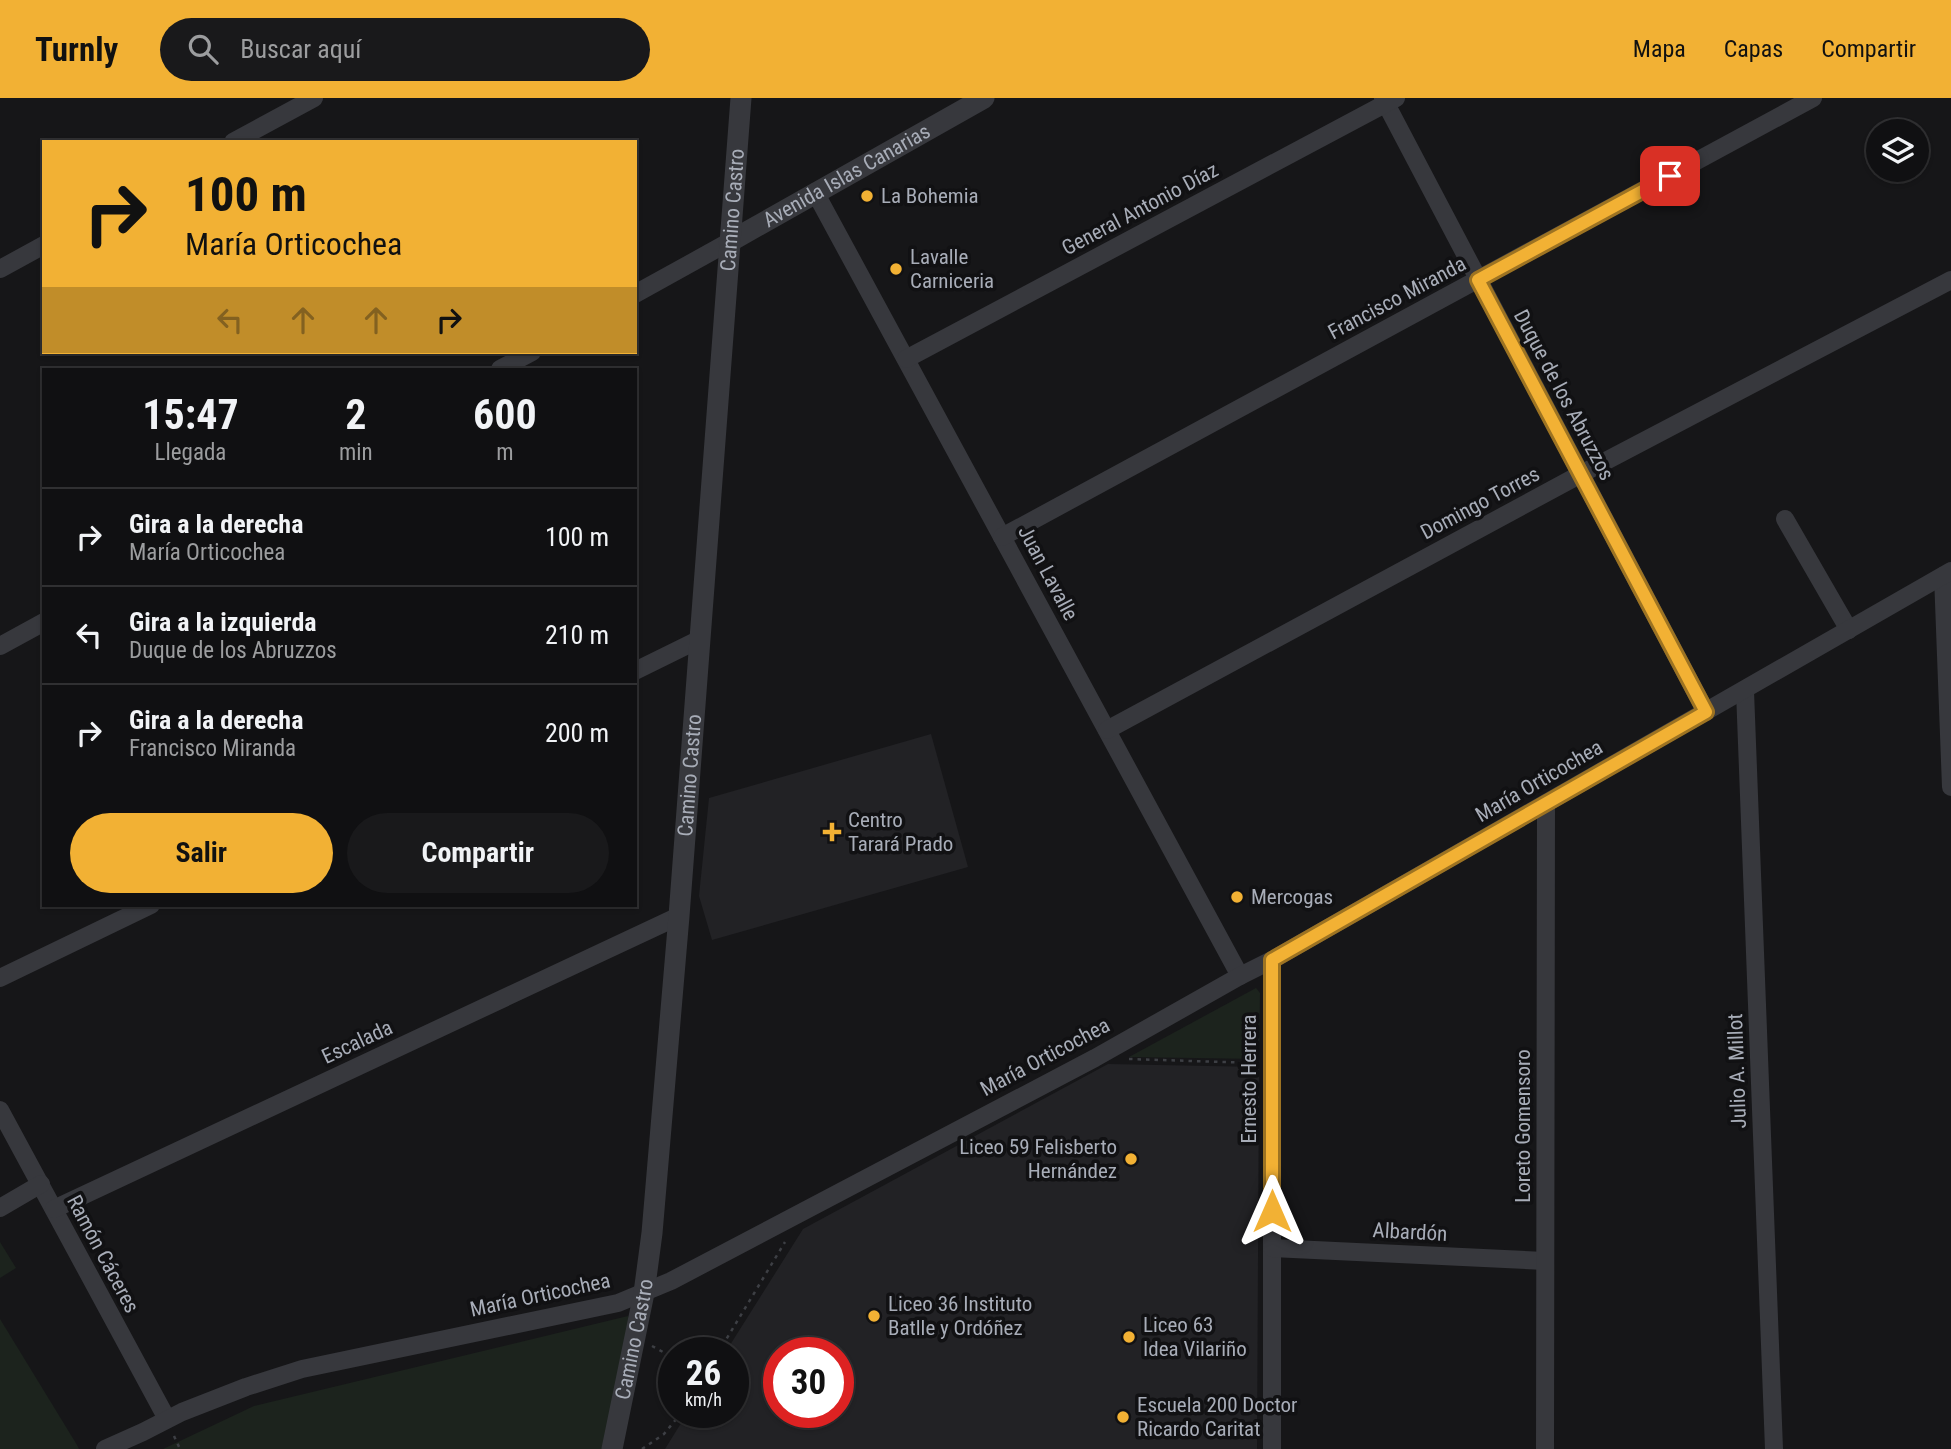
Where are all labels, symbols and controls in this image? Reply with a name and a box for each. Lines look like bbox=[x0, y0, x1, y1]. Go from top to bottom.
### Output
search box bbox=[160, 18, 650, 81]
text: Turnly bbox=[35, 30, 118, 69]
icon: search bbox=[184, 30, 222, 68]
text: Buscar aquí bbox=[240, 34, 361, 64]
text: Mapa bbox=[1633, 35, 1686, 63]
text: Capas bbox=[1724, 35, 1783, 63]
text: Compartir bbox=[1821, 35, 1916, 63]
street label: Avenida Islas Canarias bbox=[759, 119, 934, 232]
map controls bbox=[1866, 119, 1929, 182]
button: layers bbox=[1866, 119, 1929, 182]
pin bbox=[1640, 146, 1700, 206]
street label: Camino Castro bbox=[716, 148, 749, 272]
icon: arrive bbox=[1651, 157, 1689, 195]
street label: General Antonio Díaz bbox=[1058, 158, 1222, 260]
text: 100 m bbox=[185, 166, 307, 223]
icon: right bbox=[70, 168, 161, 259]
place label: La Bohemia bbox=[881, 184, 979, 208]
marker: La Bohemia bbox=[859, 188, 875, 204]
text: María Orticochea bbox=[185, 225, 402, 263]
place label: Lavalle Carniceria bbox=[910, 245, 994, 293]
street label: Francisco Miranda bbox=[1324, 252, 1470, 344]
marker: Lavalle Carniceria bbox=[888, 261, 904, 277]
icon: left bbox=[211, 301, 249, 339]
icon: ahead bbox=[284, 301, 322, 339]
icon: ahead bbox=[357, 301, 395, 339]
icon: right bbox=[430, 301, 468, 339]
street label: Duque de los Abruzzos bbox=[1509, 306, 1619, 484]
text: 15:47 bbox=[142, 390, 239, 439]
text: 2 bbox=[345, 390, 366, 439]
text: 600 bbox=[473, 390, 537, 439]
text: Llegada bbox=[155, 439, 226, 466]
text: min bbox=[339, 439, 373, 466]
text: m bbox=[496, 439, 513, 466]
street label: Domingo Torres bbox=[1416, 462, 1544, 544]
text: Gira a la derecha bbox=[129, 509, 303, 539]
icon: right bbox=[70, 518, 108, 556]
text: 100 m bbox=[545, 522, 609, 552]
street label: Juan Lavalle bbox=[1013, 522, 1083, 625]
text: María Orticochea bbox=[129, 539, 285, 566]
text: Gira a la izquierda bbox=[129, 607, 317, 637]
icon: left bbox=[70, 616, 108, 654]
text: 210 m bbox=[545, 620, 609, 650]
text: Duque de los Abruzzos bbox=[129, 637, 337, 664]
text: Gira a la derecha bbox=[129, 705, 303, 735]
street label: Camino Castro bbox=[673, 713, 706, 837]
icon: right bbox=[70, 714, 108, 752]
text: 200 m bbox=[545, 718, 609, 748]
text: Francisco Miranda bbox=[129, 735, 296, 762]
street label: María Orticochea bbox=[1471, 735, 1607, 827]
place label: Centro Tarará Prado bbox=[848, 808, 953, 856]
button: Salir bbox=[70, 813, 333, 893]
button: Compartir bbox=[347, 813, 609, 893]
marker: Centro Tarará Prado bbox=[822, 822, 842, 842]
place label: Mercogas bbox=[1251, 885, 1333, 909]
marker: Mercogas bbox=[1229, 889, 1245, 905]
street label: María Orticochea bbox=[976, 1013, 1114, 1101]
street label: Julio A. Millot bbox=[1723, 1013, 1751, 1129]
street label: Ernesto Herrera bbox=[1237, 1014, 1261, 1144]
street label: Escalada bbox=[318, 1015, 396, 1069]
street label: Loreto Gomensoro bbox=[1511, 1049, 1535, 1203]
place label: Liceo 59 Felisberto Hernández bbox=[959, 1135, 1117, 1183]
marker: Liceo 59 Felisberto Hernández bbox=[1123, 1151, 1139, 1167]
position arrow bbox=[1235, 1174, 1309, 1248]
street label: Ramón Cáceres bbox=[62, 1191, 144, 1317]
street label: Albardón bbox=[1372, 1218, 1448, 1246]
street label: María Orticochea bbox=[468, 1268, 612, 1322]
street label: Camino Castro bbox=[610, 1277, 658, 1402]
place label: Liceo 36 Instituto Batlle y Ordóñez bbox=[888, 1292, 1032, 1340]
marker: Liceo 36 Instituto Batlle y Ordóñez bbox=[866, 1308, 882, 1324]
place label: Liceo 63 Idea Vilariño bbox=[1143, 1313, 1247, 1361]
marker: Liceo 63 Idea Vilariño bbox=[1121, 1329, 1137, 1345]
speed limit sign: 30 bbox=[763, 1337, 854, 1428]
text: 26 bbox=[686, 1353, 721, 1394]
text: km/h bbox=[685, 1389, 722, 1410]
place label: Escuela 200 Doctor Ricardo Caritat bbox=[1137, 1393, 1298, 1441]
marker: Escuela 200 Doctor Ricardo Caritat bbox=[1115, 1409, 1131, 1425]

